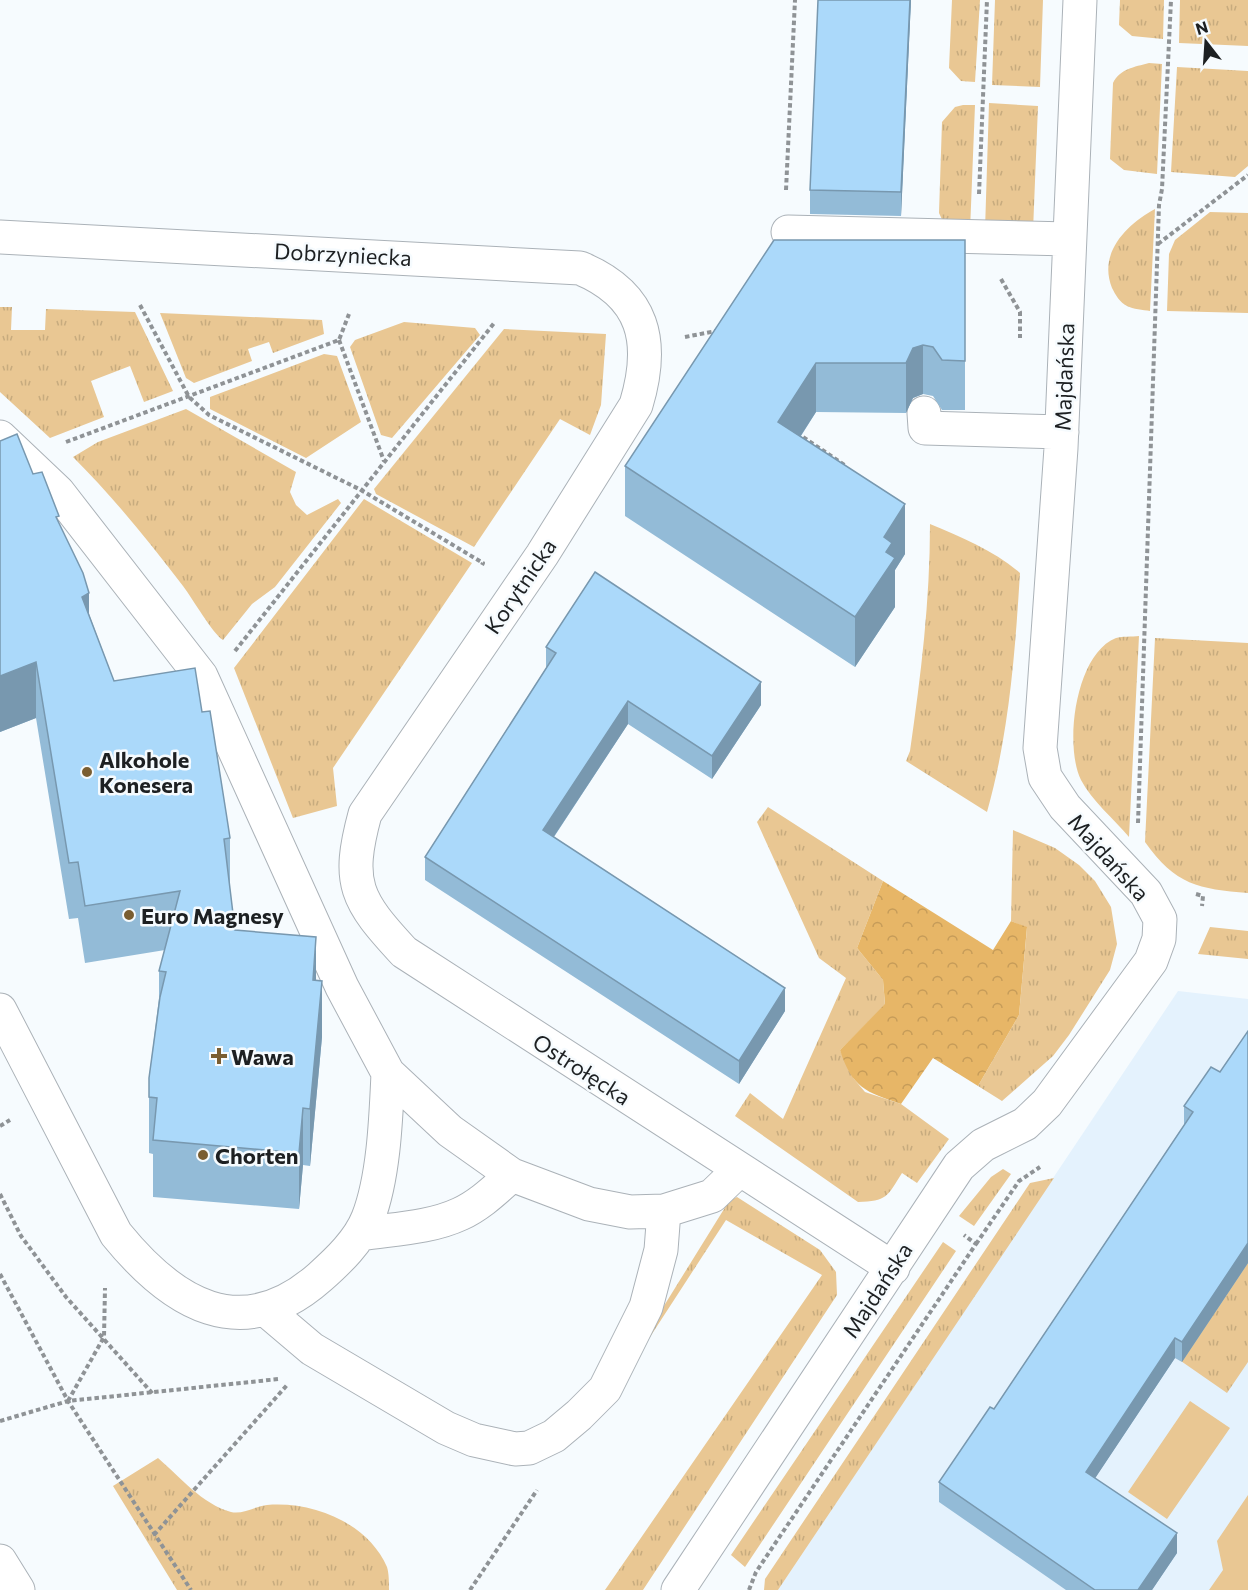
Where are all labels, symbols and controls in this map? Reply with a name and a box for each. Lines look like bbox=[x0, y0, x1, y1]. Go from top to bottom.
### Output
north arrow bbox=[1176, 12, 1236, 72]
text: N bbox=[1193, 16, 1210, 38]
street label: Dobrzyniecka bbox=[274, 237, 412, 271]
street label: Majdańska bbox=[1049, 322, 1079, 432]
street label: Korytnicka bbox=[478, 533, 562, 639]
place label: Alkohole Konesera bbox=[99, 746, 193, 798]
marker: Alkohole Konesera bbox=[80, 765, 94, 779]
street label: Majdańska bbox=[1063, 808, 1155, 906]
place label: Euro Magnesy bbox=[141, 902, 284, 929]
marker: Euro Magnesy bbox=[122, 908, 136, 922]
street label: Ostrołęcka bbox=[528, 1027, 636, 1111]
place label: Wawa bbox=[231, 1043, 294, 1070]
marker: Wawa bbox=[212, 1049, 226, 1063]
place label: Chorten bbox=[215, 1142, 299, 1169]
marker: Chorten bbox=[196, 1148, 210, 1162]
street label: Majdańska bbox=[836, 1237, 918, 1343]

